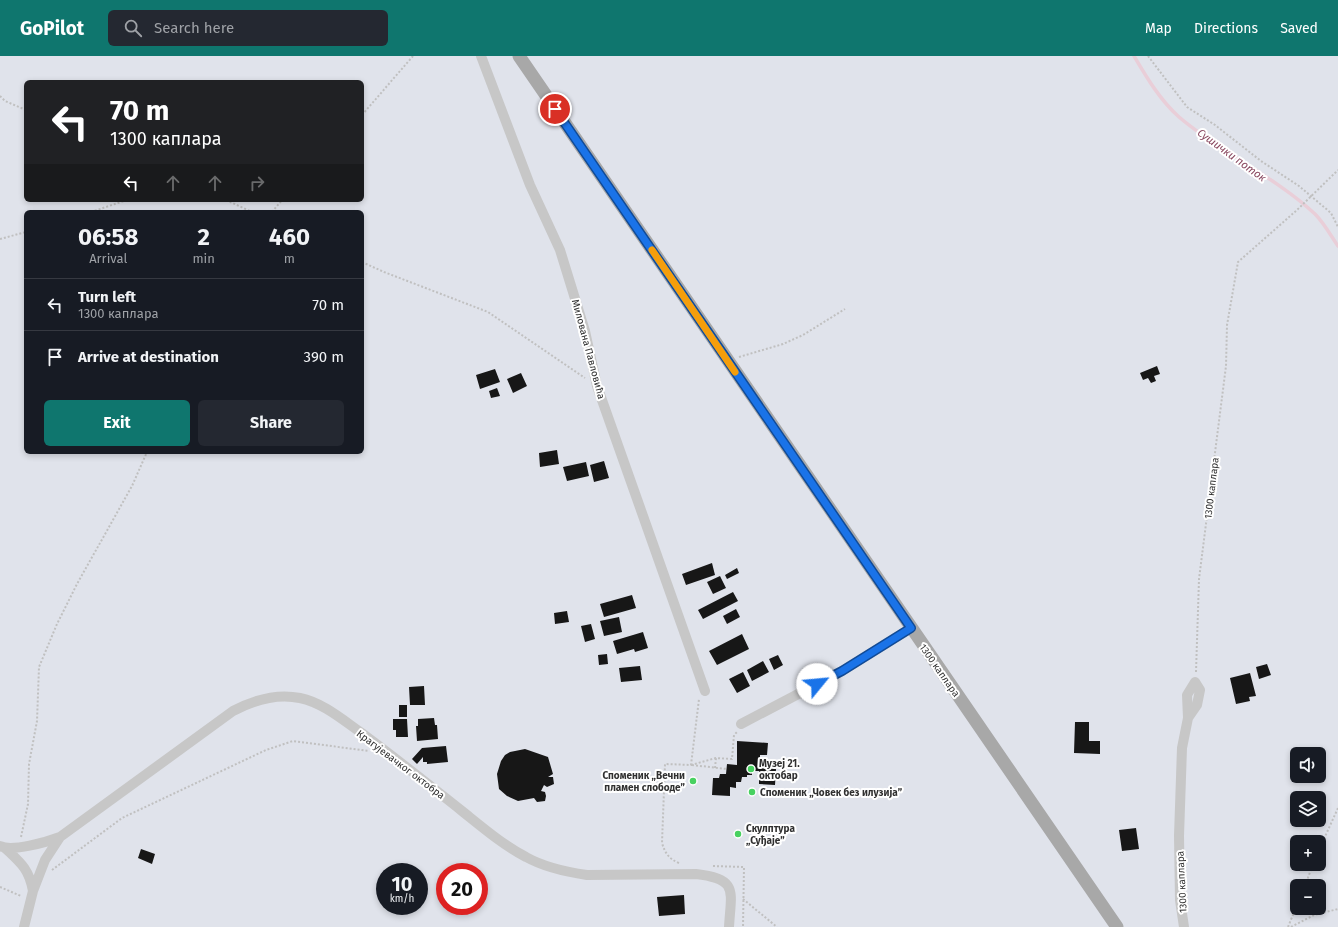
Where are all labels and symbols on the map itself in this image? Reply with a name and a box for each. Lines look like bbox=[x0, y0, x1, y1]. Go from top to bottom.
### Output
pin bbox=[538, 92, 572, 126]
water label: Сушички поток bbox=[1195, 126, 1269, 185]
street label: Милована Павловића bbox=[569, 298, 607, 400]
street label: 1300 каплара bbox=[1202, 457, 1222, 520]
street label: 1300 каплара bbox=[916, 642, 962, 699]
position arrow bbox=[796, 663, 838, 705]
street label: Крагујевачког октобра bbox=[354, 727, 447, 802]
place label: Музеј 21. октобар bbox=[759, 758, 800, 782]
marker: Музеј 21. октобар bbox=[746, 764, 756, 774]
place label: Споменик „Вечни пламен слободе” bbox=[602, 770, 686, 794]
marker: Споменик „Вечни пламен слободе” bbox=[688, 776, 698, 786]
marker: Споменик „Човек без илузија” bbox=[747, 787, 757, 797]
place label: Споменик „Човек без илузија” bbox=[760, 787, 903, 799]
place label: Скулптура „Суђаје” bbox=[746, 823, 795, 847]
marker: Скулптура „Суђаје” bbox=[733, 829, 743, 839]
street label: 1300 каплара bbox=[1174, 851, 1190, 913]
speed limit sign: 20 bbox=[436, 863, 488, 915]

